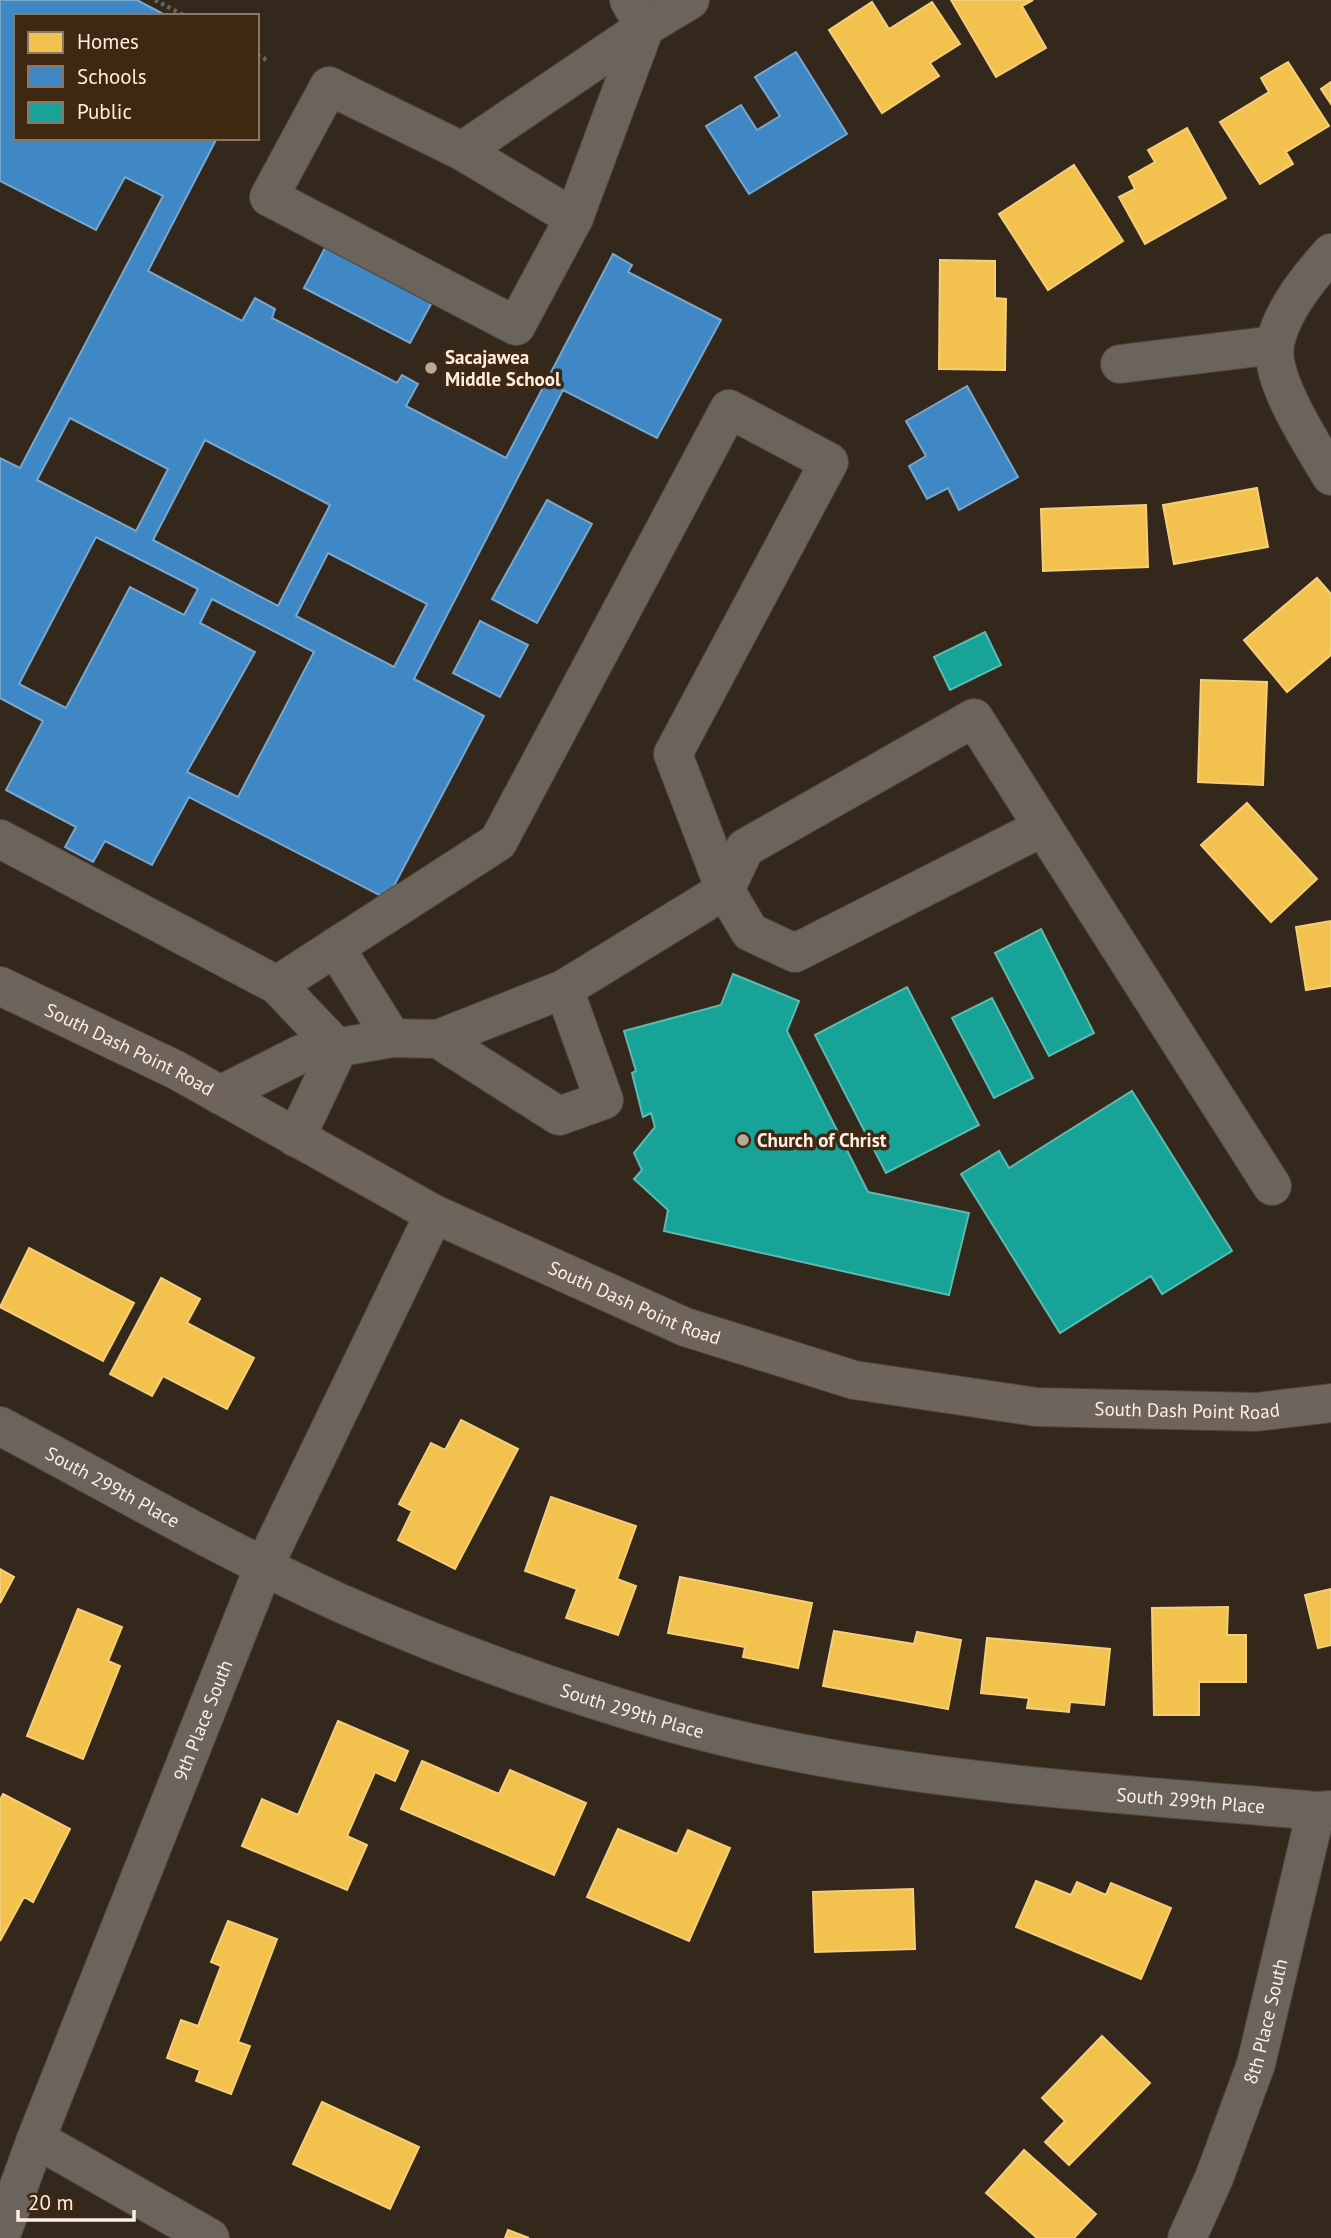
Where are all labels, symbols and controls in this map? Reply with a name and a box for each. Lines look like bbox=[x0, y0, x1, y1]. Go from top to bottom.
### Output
legend bbox=[14, 14, 259, 140]
text: Homes bbox=[77, 28, 139, 55]
text: Schools bbox=[77, 63, 147, 90]
text: Public bbox=[77, 98, 132, 125]
place label: Sacajawea Middle School bbox=[445, 345, 561, 391]
marker: Sacajawea Middle School bbox=[423, 360, 439, 376]
street label: South Dash Point Road bbox=[41, 997, 218, 1101]
place label: Church of Christ bbox=[757, 1128, 887, 1152]
marker: Church of Christ bbox=[735, 1132, 751, 1148]
street label: South Dash Point Road bbox=[545, 1255, 724, 1349]
street label: South Dash Point Road bbox=[1094, 1396, 1281, 1424]
street label: South 299th Place bbox=[41, 1441, 184, 1533]
street label: 9th Place South bbox=[168, 1656, 237, 1784]
street label: South 299th Place bbox=[557, 1677, 707, 1743]
street label: South 299th Place bbox=[1116, 1782, 1266, 1818]
street label: 8th Place South bbox=[1238, 1956, 1293, 2087]
scale bar bbox=[18, 2178, 133, 2222]
text: 20 m bbox=[28, 2189, 74, 2216]

